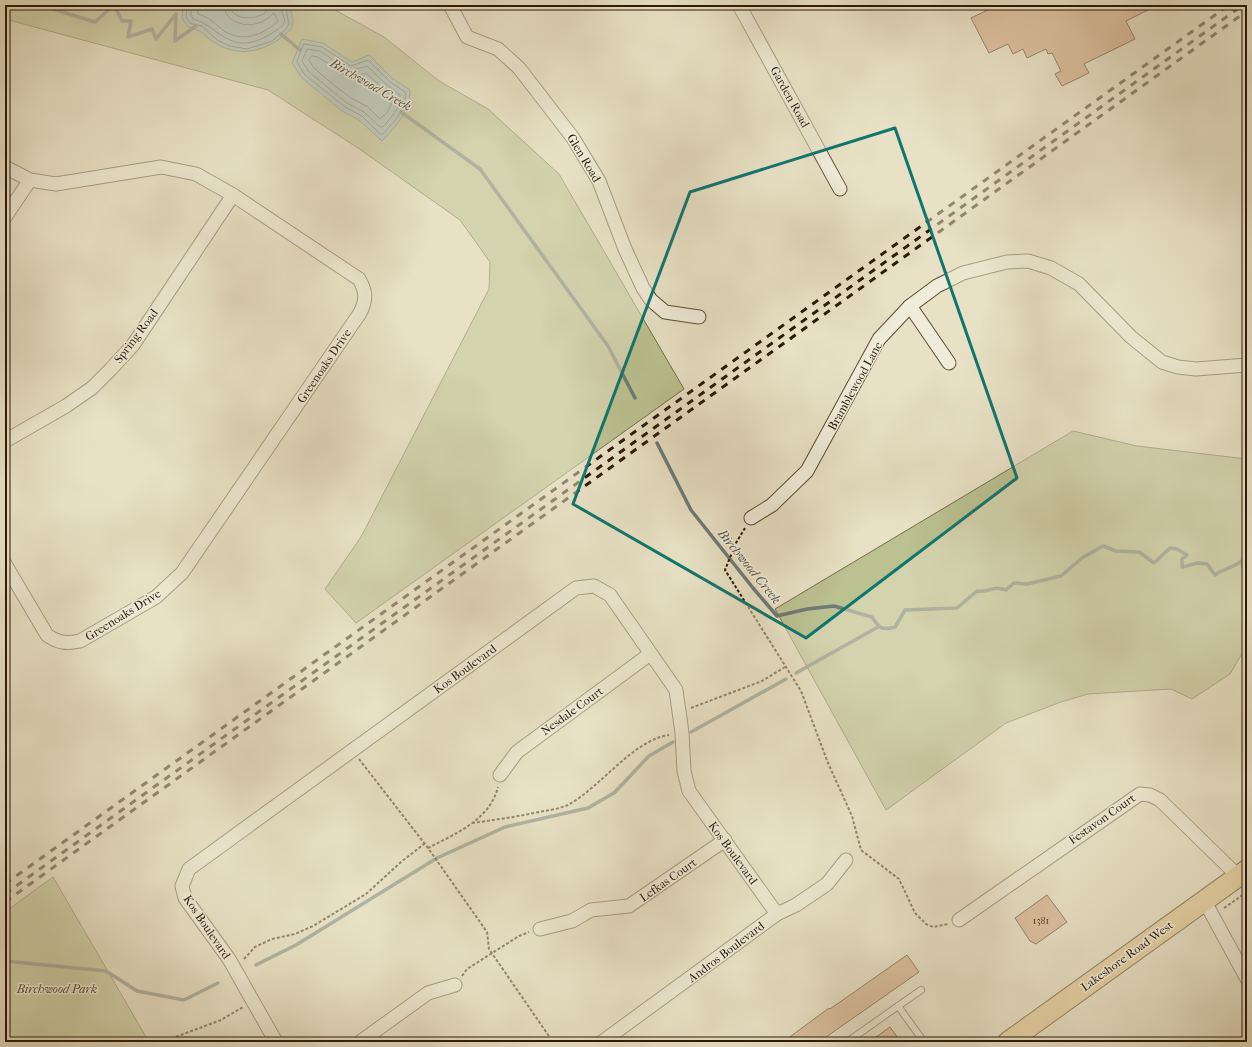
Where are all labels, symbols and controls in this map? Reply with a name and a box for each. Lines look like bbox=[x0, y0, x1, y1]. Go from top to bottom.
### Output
water label: Birchwood Creek bbox=[327, 55, 414, 114]
street label: Garden Road bbox=[767, 64, 813, 130]
street label: Glen Road bbox=[564, 131, 604, 185]
street label: Spring Road bbox=[111, 306, 161, 366]
street label: Greenoaks Drive bbox=[294, 326, 354, 406]
street label: Bramblewood Lane bbox=[825, 339, 885, 433]
water label: Birchwood Creek bbox=[714, 525, 784, 607]
street label: Greenoaks Drive bbox=[83, 586, 163, 644]
street label: Kos Boulevard bbox=[431, 641, 499, 696]
street label: Nesdale Court bbox=[538, 683, 606, 738]
street label: Festavon Court bbox=[1066, 790, 1139, 847]
street label: Kos Boulevard bbox=[706, 819, 761, 887]
street label: Lefkas Court bbox=[637, 855, 700, 905]
street label: Kos Boulevard bbox=[180, 892, 234, 962]
house number: 1381 bbox=[1033, 915, 1049, 927]
street label: Andros Boulevard bbox=[684, 918, 767, 986]
street label: Lakeshore Road West bbox=[1078, 918, 1176, 994]
park label: Birchwood Park bbox=[16, 982, 97, 996]

